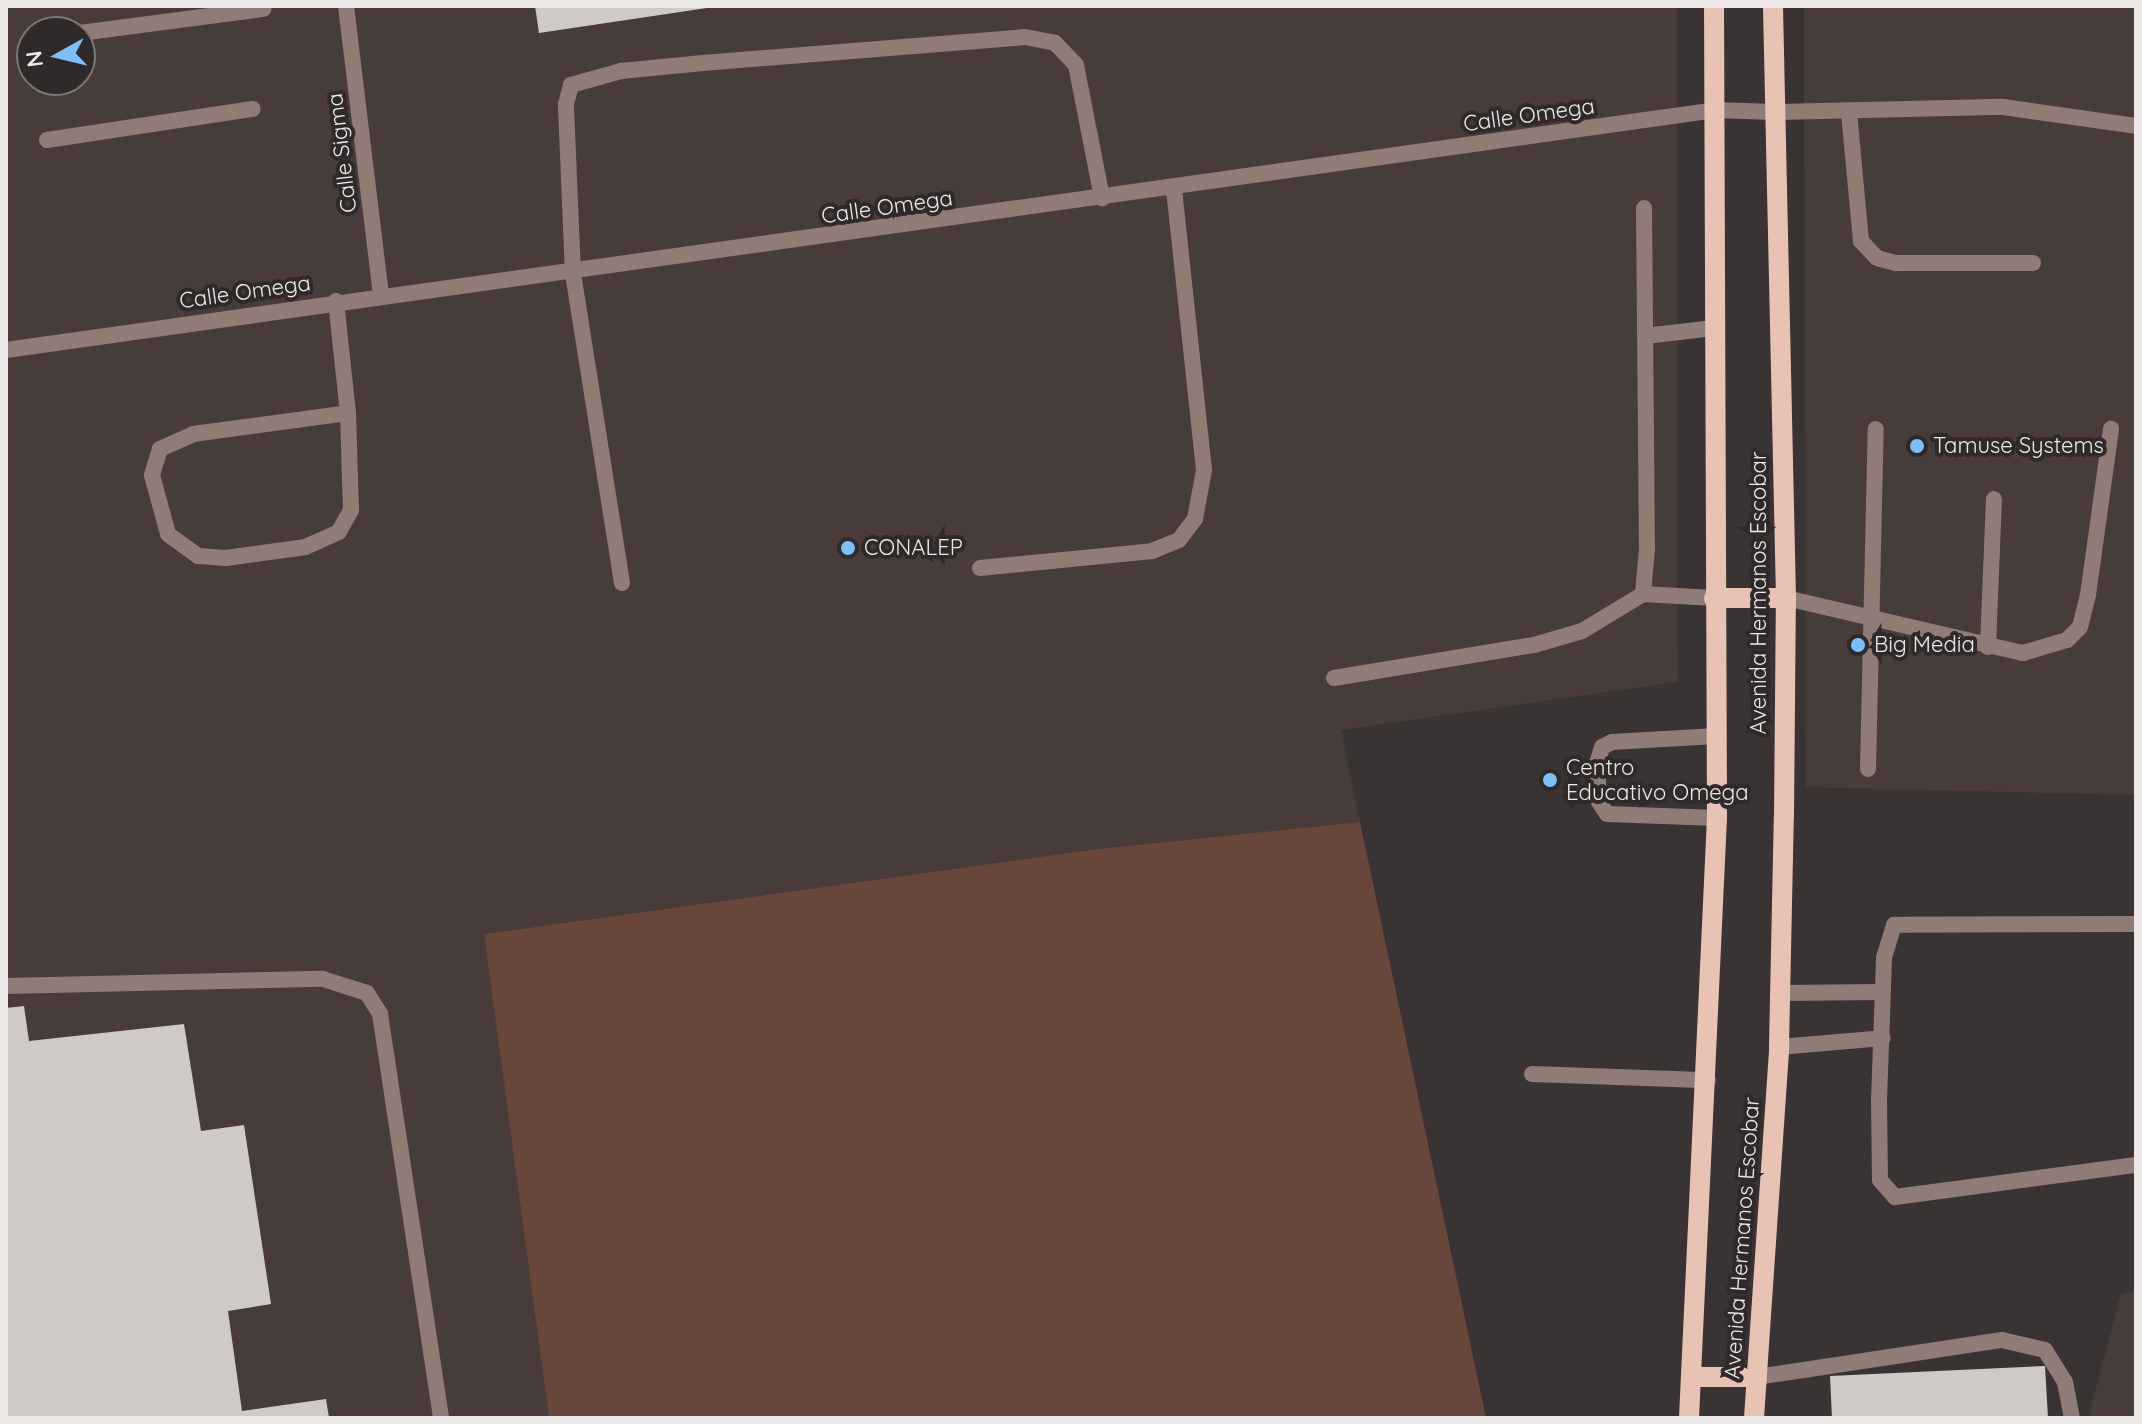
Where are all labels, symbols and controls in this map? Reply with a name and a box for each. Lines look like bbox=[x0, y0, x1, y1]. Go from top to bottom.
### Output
north arrow bbox=[16, 16, 96, 96]
text: N bbox=[19, 49, 49, 69]
street label: Calle Sigma bbox=[322, 92, 362, 214]
street label: Calle Omega bbox=[1462, 93, 1596, 137]
street label: Calle Omega bbox=[820, 185, 954, 229]
street label: Calle Omega bbox=[178, 270, 312, 314]
place label: Tamuse Systems bbox=[1933, 433, 2104, 459]
marker: Tamuse Systems bbox=[1908, 437, 1926, 455]
street label: Avenida Hermanos Escobar bbox=[1746, 452, 1772, 734]
place label: CONALEP bbox=[864, 535, 963, 561]
marker: CONALEP bbox=[839, 539, 857, 557]
place label: Big Media bbox=[1874, 632, 1975, 658]
marker: Big Media bbox=[1849, 636, 1867, 654]
place label: Centro Educativo Omega bbox=[1566, 754, 1748, 806]
marker: Centro Educativo Omega bbox=[1541, 771, 1559, 789]
street label: Avenida Hermanos Escobar bbox=[1719, 1096, 1765, 1380]

